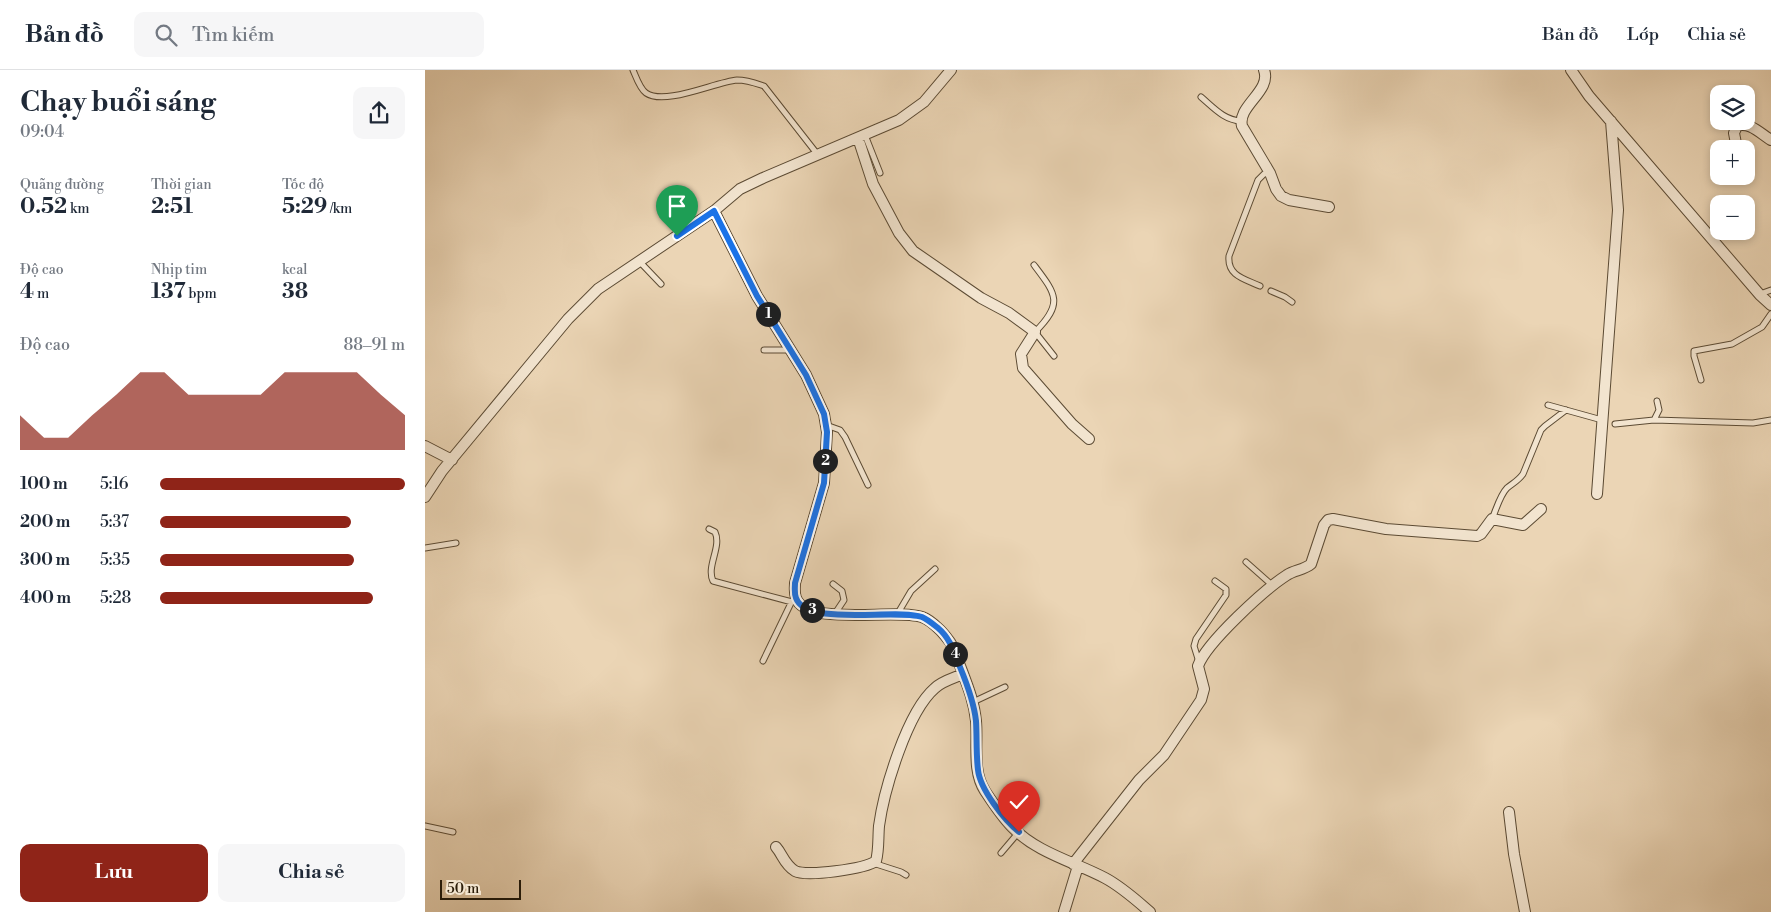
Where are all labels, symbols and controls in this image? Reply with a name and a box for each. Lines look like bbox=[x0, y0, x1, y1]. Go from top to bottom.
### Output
search box bbox=[134, 12, 484, 57]
text: Bản đồ bbox=[25, 20, 104, 50]
icon: search bbox=[152, 21, 180, 49]
text: Tìm kiếm bbox=[192, 23, 274, 47]
text: Bản đồ bbox=[1542, 23, 1599, 46]
text: Lớp bbox=[1627, 23, 1659, 46]
text: Chia sẻ bbox=[1687, 23, 1746, 46]
text: Chạy buổi sáng bbox=[20, 85, 216, 120]
map controls bbox=[1710, 85, 1755, 240]
button: layers bbox=[1710, 85, 1755, 130]
button: share bbox=[353, 87, 405, 139]
text: 09:04 bbox=[20, 122, 64, 142]
button: + bbox=[1710, 140, 1755, 185]
text: Quãng đường bbox=[20, 176, 104, 194]
text: Thời gian bbox=[151, 176, 212, 194]
text: Tốc độ bbox=[282, 176, 324, 194]
pin bbox=[656, 185, 698, 236]
icon: arrive bbox=[663, 192, 691, 220]
text: 0.52 bbox=[20, 194, 67, 220]
text: 2:51 bbox=[151, 194, 193, 220]
text: 5:29 bbox=[282, 194, 327, 220]
button: − bbox=[1710, 195, 1755, 240]
text: km bbox=[67, 200, 90, 218]
text: /km bbox=[327, 200, 352, 218]
text: Độ cao bbox=[20, 261, 64, 279]
text: Nhịp tim bbox=[151, 261, 207, 279]
text: kcal bbox=[282, 261, 307, 279]
text: 4 bbox=[20, 279, 34, 305]
text: 137 bbox=[151, 279, 186, 305]
text: 38 bbox=[282, 279, 308, 305]
text: m bbox=[34, 285, 49, 303]
text: bpm bbox=[186, 285, 217, 303]
pin: 1 bbox=[755, 302, 781, 326]
text: 1 bbox=[765, 305, 772, 323]
text: Độ cao bbox=[20, 335, 70, 355]
text: 88–91 m bbox=[343, 335, 405, 355]
pin: 2 bbox=[813, 448, 837, 474]
text: 2 bbox=[821, 452, 830, 470]
text: 100 m bbox=[20, 474, 68, 494]
text: 5:16 bbox=[100, 474, 128, 494]
text: 200 m bbox=[20, 512, 70, 532]
text: 5:37 bbox=[100, 512, 129, 532]
text: 300 m bbox=[20, 550, 70, 570]
text: 5:35 bbox=[100, 550, 130, 570]
text: 400 m bbox=[20, 588, 71, 608]
text: 5:28 bbox=[100, 588, 131, 608]
pin: 3 bbox=[799, 598, 825, 622]
text: 3 bbox=[808, 601, 817, 619]
pin: 4 bbox=[943, 642, 967, 666]
text: 4 bbox=[951, 645, 960, 663]
pin bbox=[998, 781, 1040, 832]
icon: check bbox=[1005, 788, 1033, 816]
button: Lưu bbox=[20, 844, 208, 902]
button: Chia sẻ bbox=[218, 844, 405, 902]
scale bar bbox=[440, 877, 521, 900]
text: 50 m bbox=[447, 880, 479, 898]

